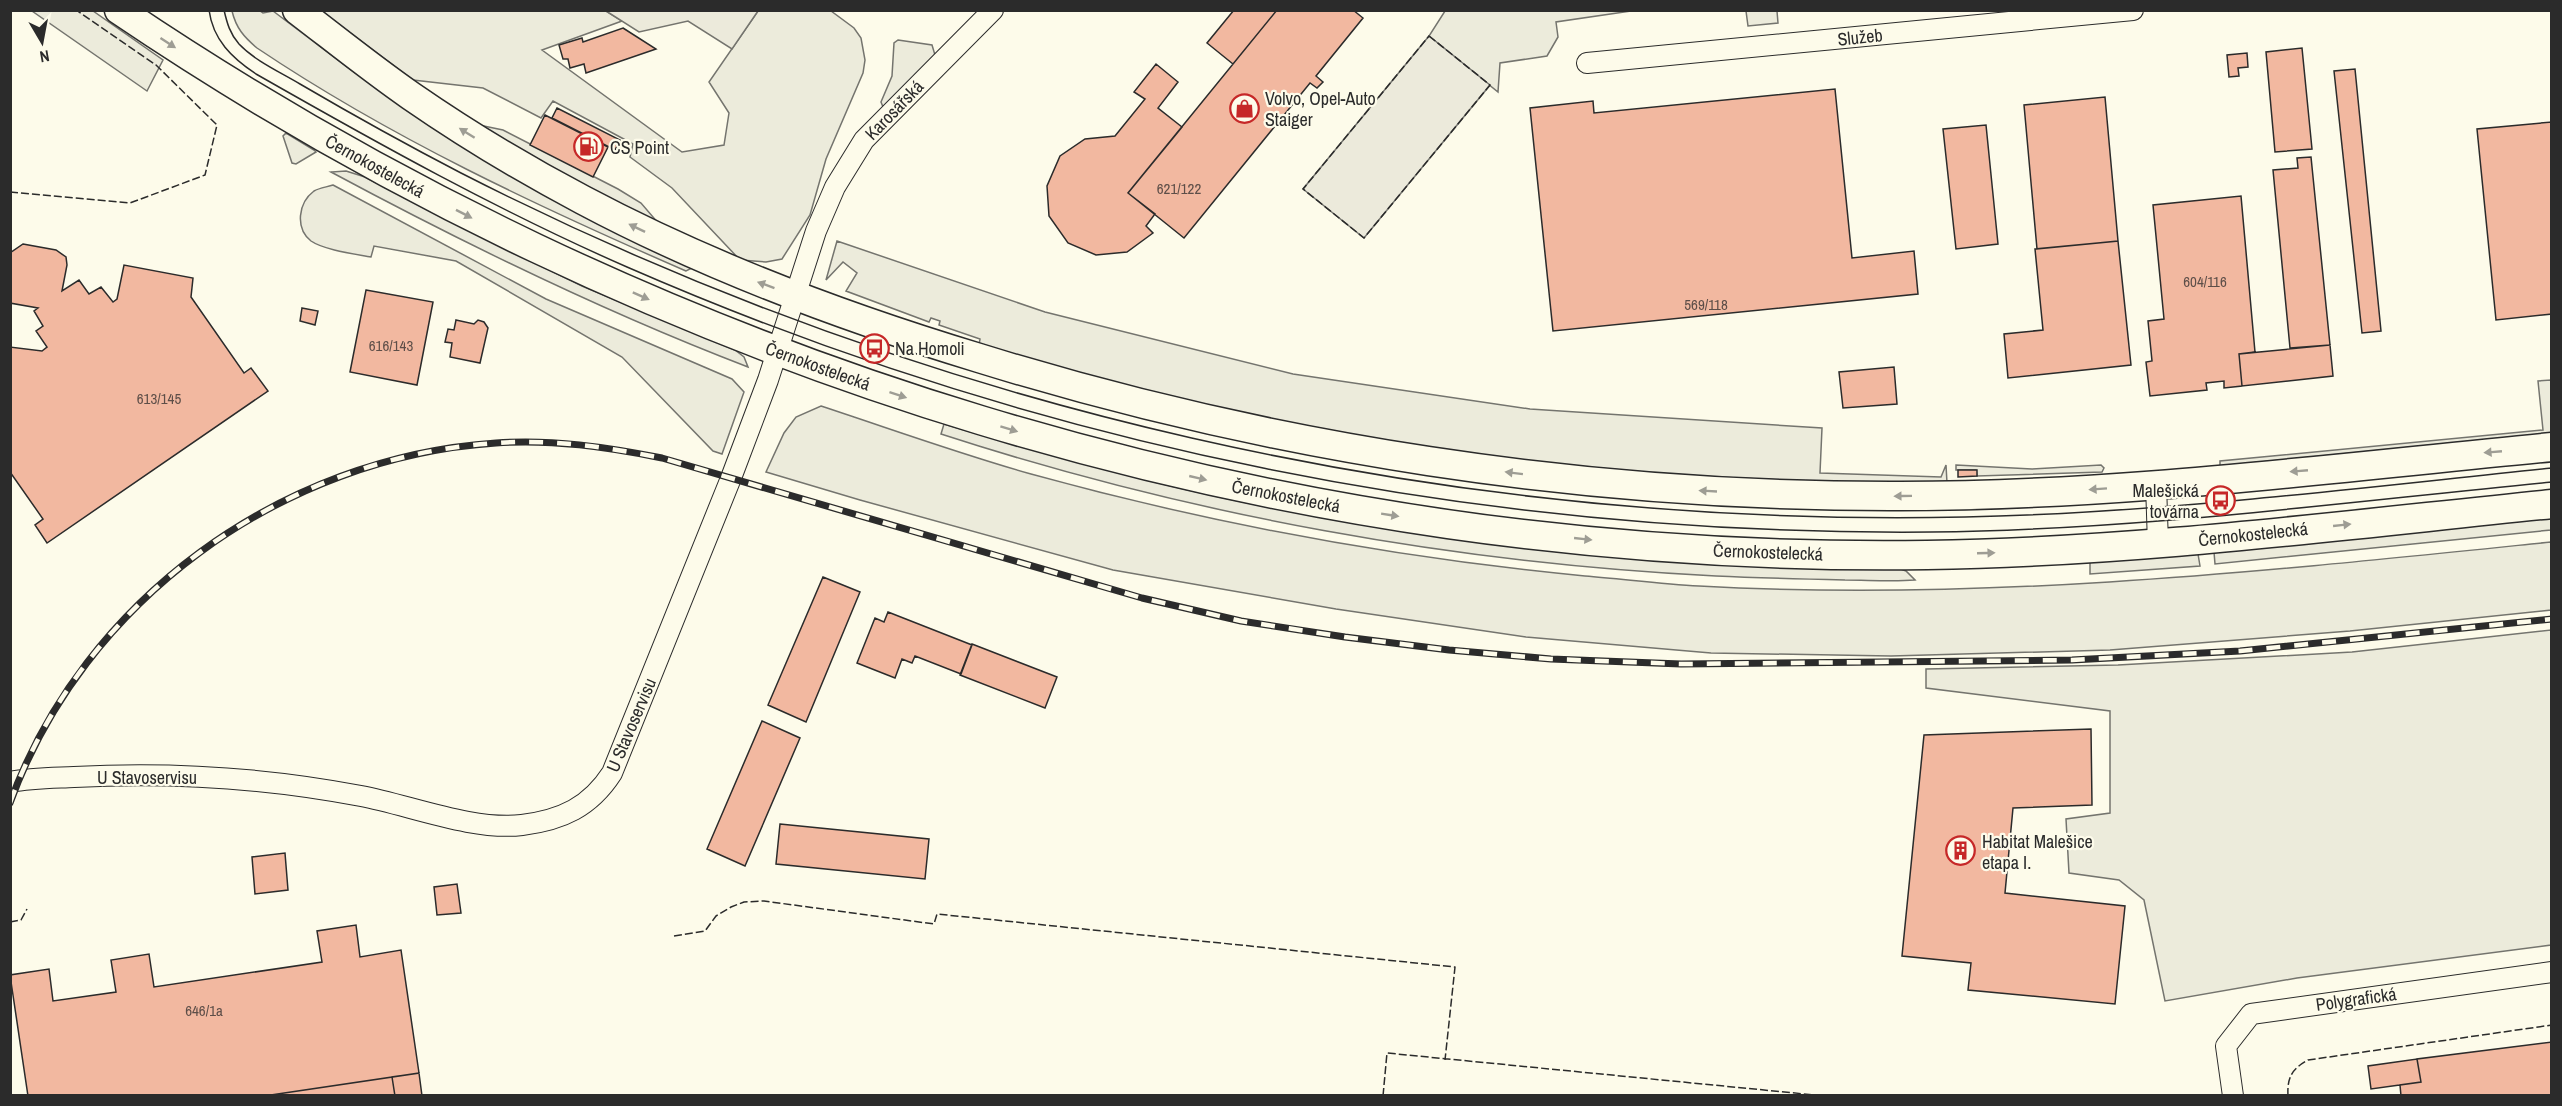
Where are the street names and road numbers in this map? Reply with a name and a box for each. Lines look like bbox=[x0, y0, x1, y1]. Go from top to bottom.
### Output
street label: Služeb bbox=[1836, 22, 1884, 52]
street label: Karosářská bbox=[859, 74, 929, 146]
street label: Černokostelecká bbox=[321, 128, 429, 204]
street label: Černokostelecká bbox=[762, 335, 874, 397]
street label: Černokostelecká bbox=[1230, 473, 1342, 519]
street label: Černokostelecká bbox=[2197, 516, 2309, 552]
street label: Černokostelecká bbox=[1713, 538, 1823, 566]
street label: U Stavoservisu bbox=[600, 674, 662, 776]
street label: U Stavoservisu bbox=[97, 765, 197, 790]
street label: Polygrafická bbox=[2314, 981, 2398, 1017]

